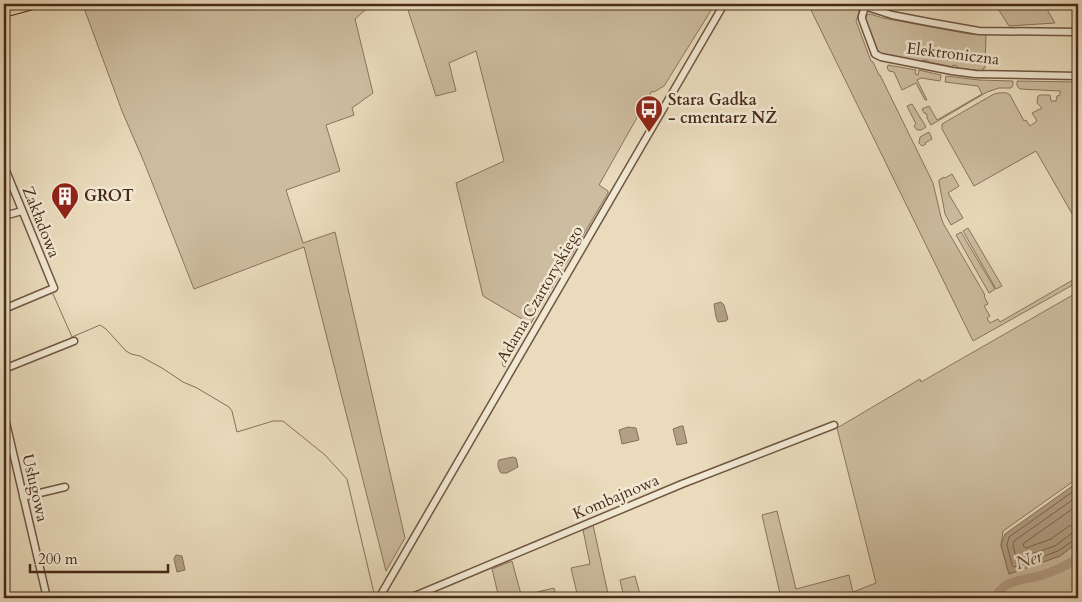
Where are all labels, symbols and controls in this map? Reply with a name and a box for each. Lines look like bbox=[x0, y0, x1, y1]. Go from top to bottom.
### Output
street label: Elektroniczna bbox=[905, 37, 1001, 71]
place label: Stara Gadka - cmentarz NŻ bbox=[668, 89, 777, 129]
bus stop icon: Stara Gadka - cmentarz NŻ bbox=[634, 94, 664, 133]
building icon: GROT bbox=[50, 181, 80, 220]
street label: Zakładowa bbox=[17, 183, 65, 261]
place label: GROT bbox=[84, 185, 134, 207]
street label: Adama Czartoryskiego bbox=[492, 221, 588, 367]
street label: Usługowa bbox=[17, 452, 53, 524]
street label: Kombajnowa bbox=[570, 469, 663, 525]
scale bar bbox=[30, 542, 168, 574]
water label: Ner bbox=[1012, 543, 1047, 576]
text: 200 m bbox=[38, 549, 78, 569]

